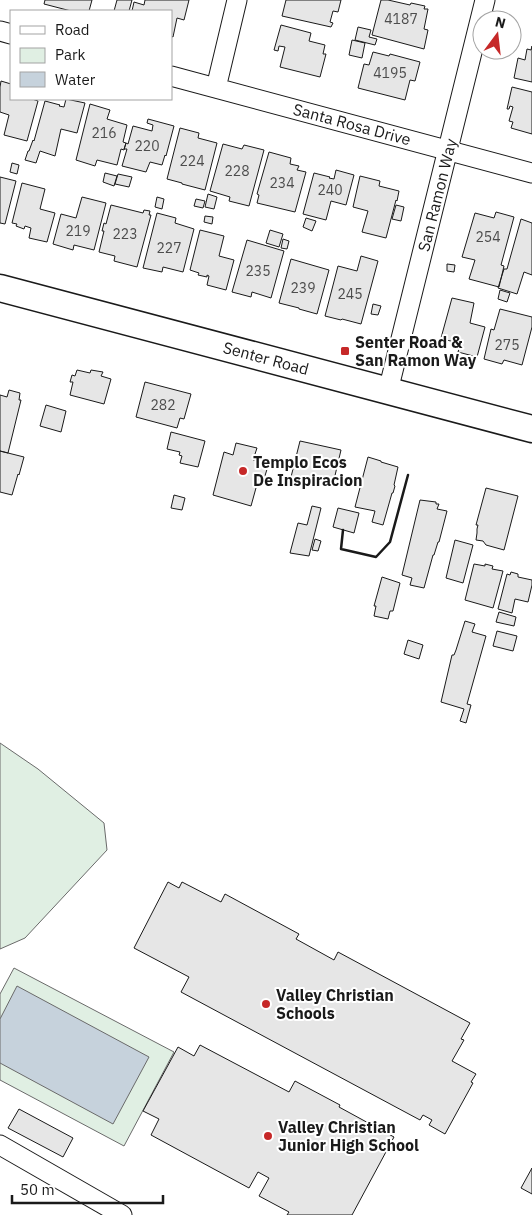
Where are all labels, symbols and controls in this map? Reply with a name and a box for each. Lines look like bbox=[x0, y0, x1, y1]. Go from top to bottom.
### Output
legend bbox=[10, 10, 172, 100]
house number: 4187 bbox=[384, 10, 418, 28]
north arrow bbox=[472, 10, 522, 60]
text: N bbox=[493, 12, 508, 32]
text: Road bbox=[55, 20, 90, 39]
text: Park bbox=[55, 45, 85, 64]
house number: 4195 bbox=[373, 64, 407, 82]
text: Water bbox=[55, 70, 96, 89]
street label: Santa Rosa Drive bbox=[291, 99, 413, 149]
house number: 216 bbox=[91, 124, 117, 142]
street label: San Ramon Way bbox=[413, 136, 461, 254]
house number: 220 bbox=[134, 137, 160, 155]
house number: 224 bbox=[179, 152, 205, 170]
house number: 228 bbox=[224, 162, 250, 180]
house number: 234 bbox=[269, 174, 295, 192]
house number: 240 bbox=[317, 181, 343, 199]
house number: 219 bbox=[65, 222, 91, 240]
house number: 223 bbox=[112, 225, 138, 243]
house number: 254 bbox=[475, 228, 501, 246]
house number: 227 bbox=[156, 239, 182, 257]
house number: 235 bbox=[245, 262, 271, 280]
house number: 239 bbox=[290, 279, 316, 297]
house number: 245 bbox=[337, 285, 363, 303]
place label: Senter Road & San Ramon Way bbox=[355, 332, 477, 370]
house number: 275 bbox=[494, 336, 520, 354]
street label: Senter Road bbox=[221, 337, 311, 379]
marker: Senter Road & San Ramon Way bbox=[339, 345, 351, 357]
house number: 282 bbox=[150, 396, 176, 414]
place label: Templo Ecos De Inspiracion bbox=[253, 452, 363, 490]
marker: Templo Ecos De Inspiracion bbox=[237, 465, 249, 477]
place label: Valley Christian Schools bbox=[276, 985, 394, 1023]
marker: Valley Christian Schools bbox=[260, 998, 272, 1010]
place label: Valley Christian Junior High School bbox=[278, 1117, 419, 1155]
marker: Valley Christian Junior High School bbox=[262, 1130, 274, 1142]
scale bar bbox=[12, 1172, 164, 1204]
text: 50 m bbox=[20, 1180, 55, 1199]

